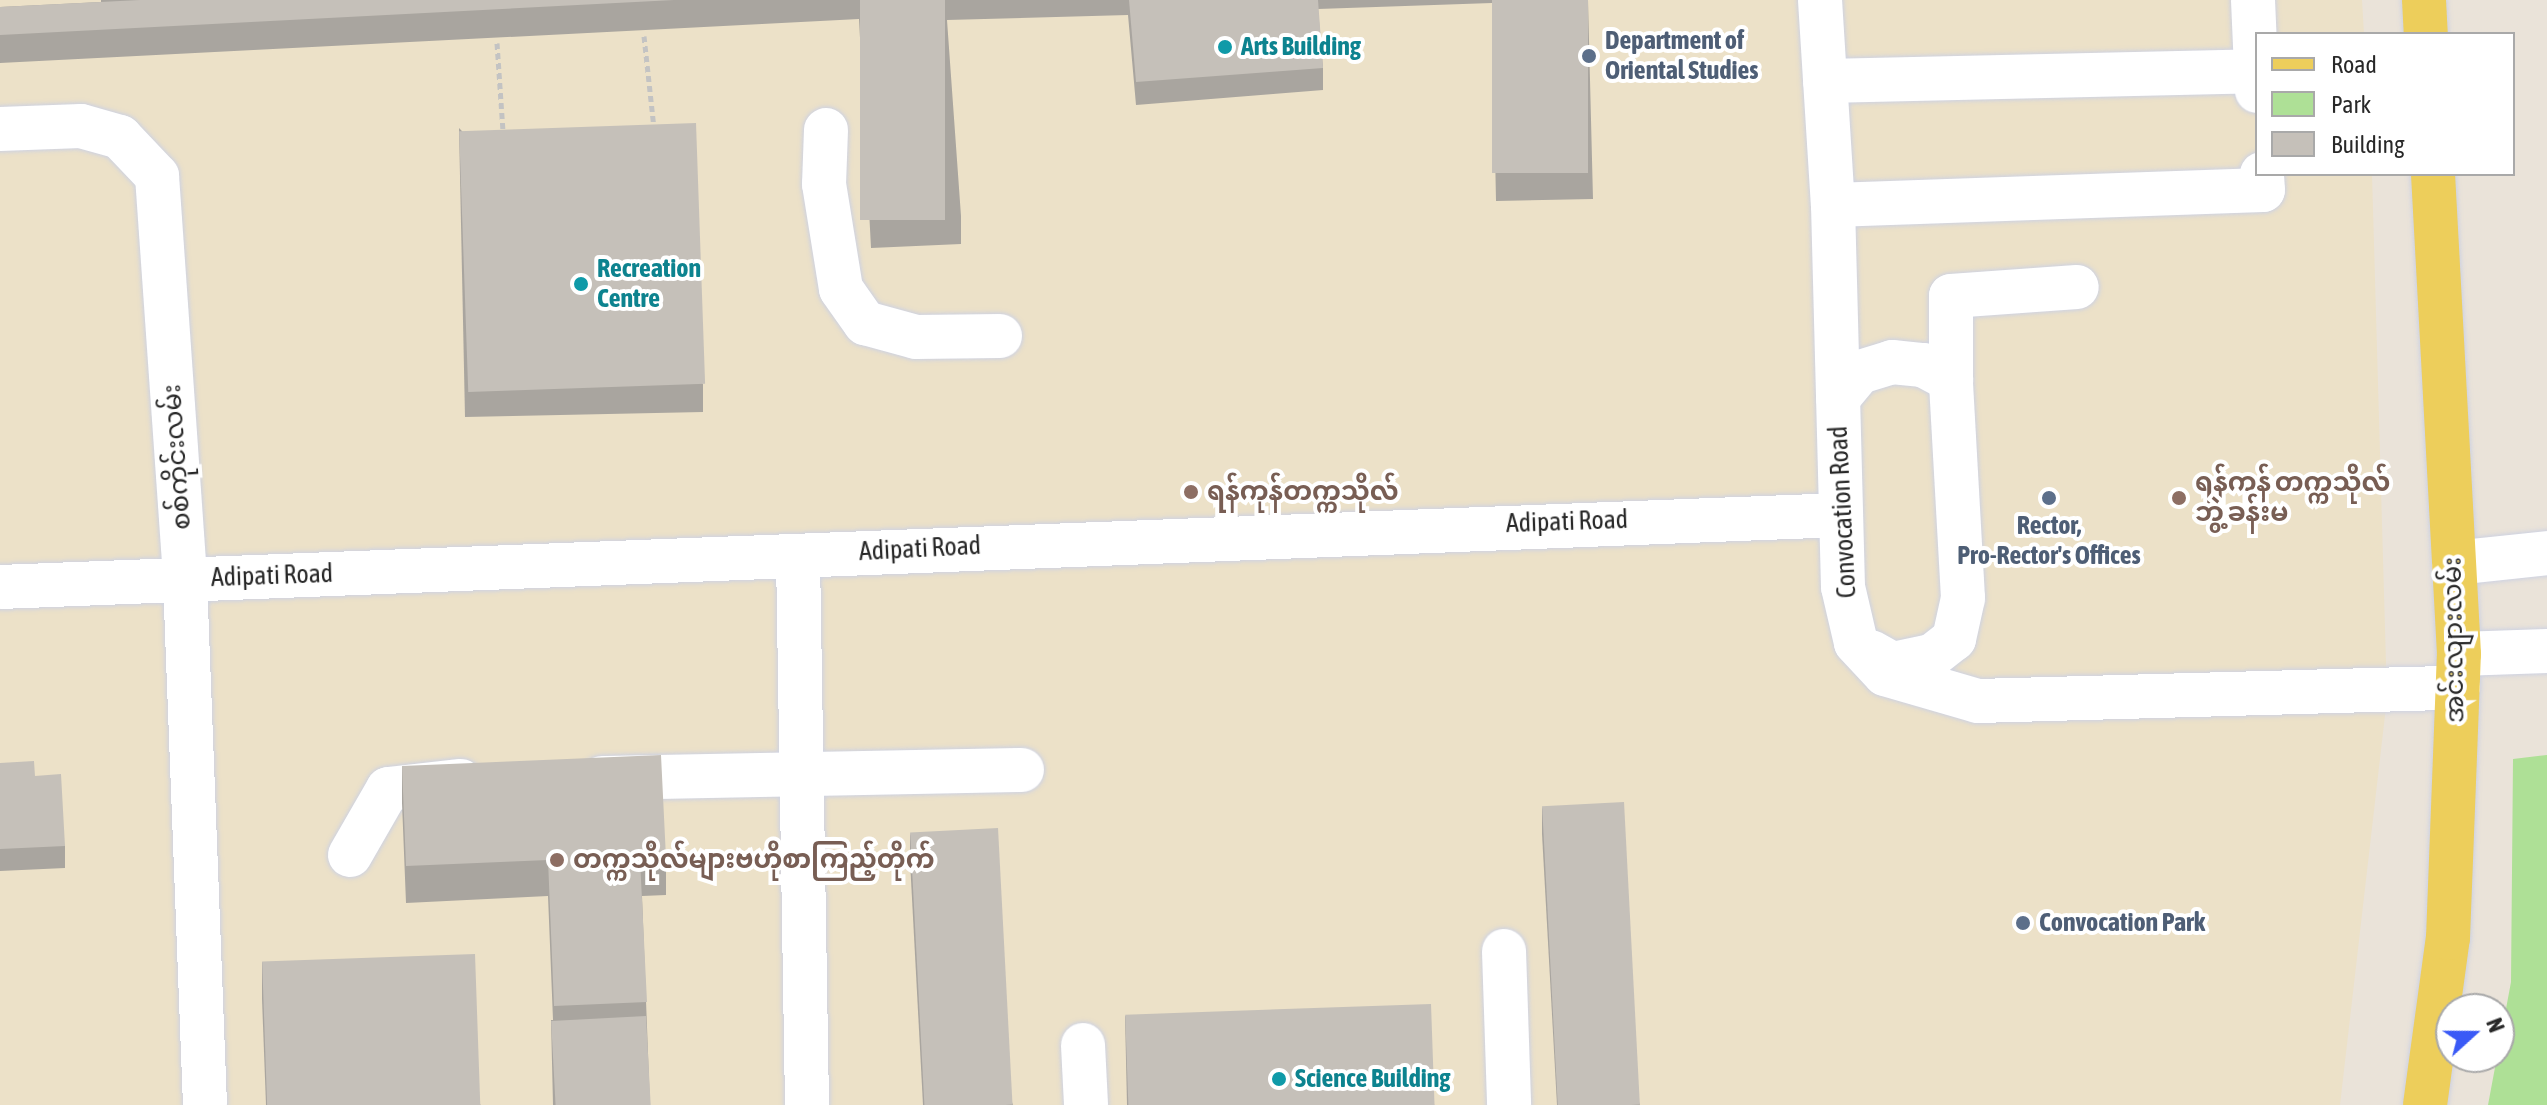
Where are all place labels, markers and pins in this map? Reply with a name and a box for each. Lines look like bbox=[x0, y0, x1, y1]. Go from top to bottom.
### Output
place label: Department of Oriental Studies bbox=[1605, 25, 1759, 86]
place label: Arts Building bbox=[1241, 31, 1361, 63]
marker: Arts Building bbox=[1216, 38, 1234, 56]
marker: Department of Oriental Studies bbox=[1580, 47, 1598, 65]
place label: Recreation Centre bbox=[597, 253, 701, 314]
marker: Recreation Centre bbox=[572, 275, 590, 293]
place label: ရန်ကုန် တက္ကသိုလ် ဘွဲ့ ခန်းမ bbox=[2195, 467, 2390, 528]
place label: ရန်ကုန်တက္ကသိုလ် bbox=[1207, 476, 1399, 508]
marker: ရန်ကုန်တက္ကသိုလ် bbox=[1182, 483, 1200, 501]
marker: Rector, Pro-Rector's Offices bbox=[2040, 489, 2058, 507]
marker: ရန်ကုန် တက္ကသိုလ် ဘွဲ့ ခန်းမ bbox=[2170, 489, 2188, 507]
place label: Rector, Pro-Rector's Offices bbox=[1957, 510, 2141, 572]
place label: တက္ကသိုလ်များဗဟိုစာကြည့်တိုက် bbox=[573, 844, 935, 876]
marker: တက္ကသိုလ်များဗဟိုစာကြည့်တိုက် bbox=[548, 851, 566, 869]
place label: Convocation Park bbox=[2039, 907, 2205, 939]
marker: Convocation Park bbox=[2014, 914, 2032, 932]
place label: Science Building bbox=[1295, 1063, 1451, 1095]
marker: Science Building bbox=[1270, 1070, 1288, 1088]

